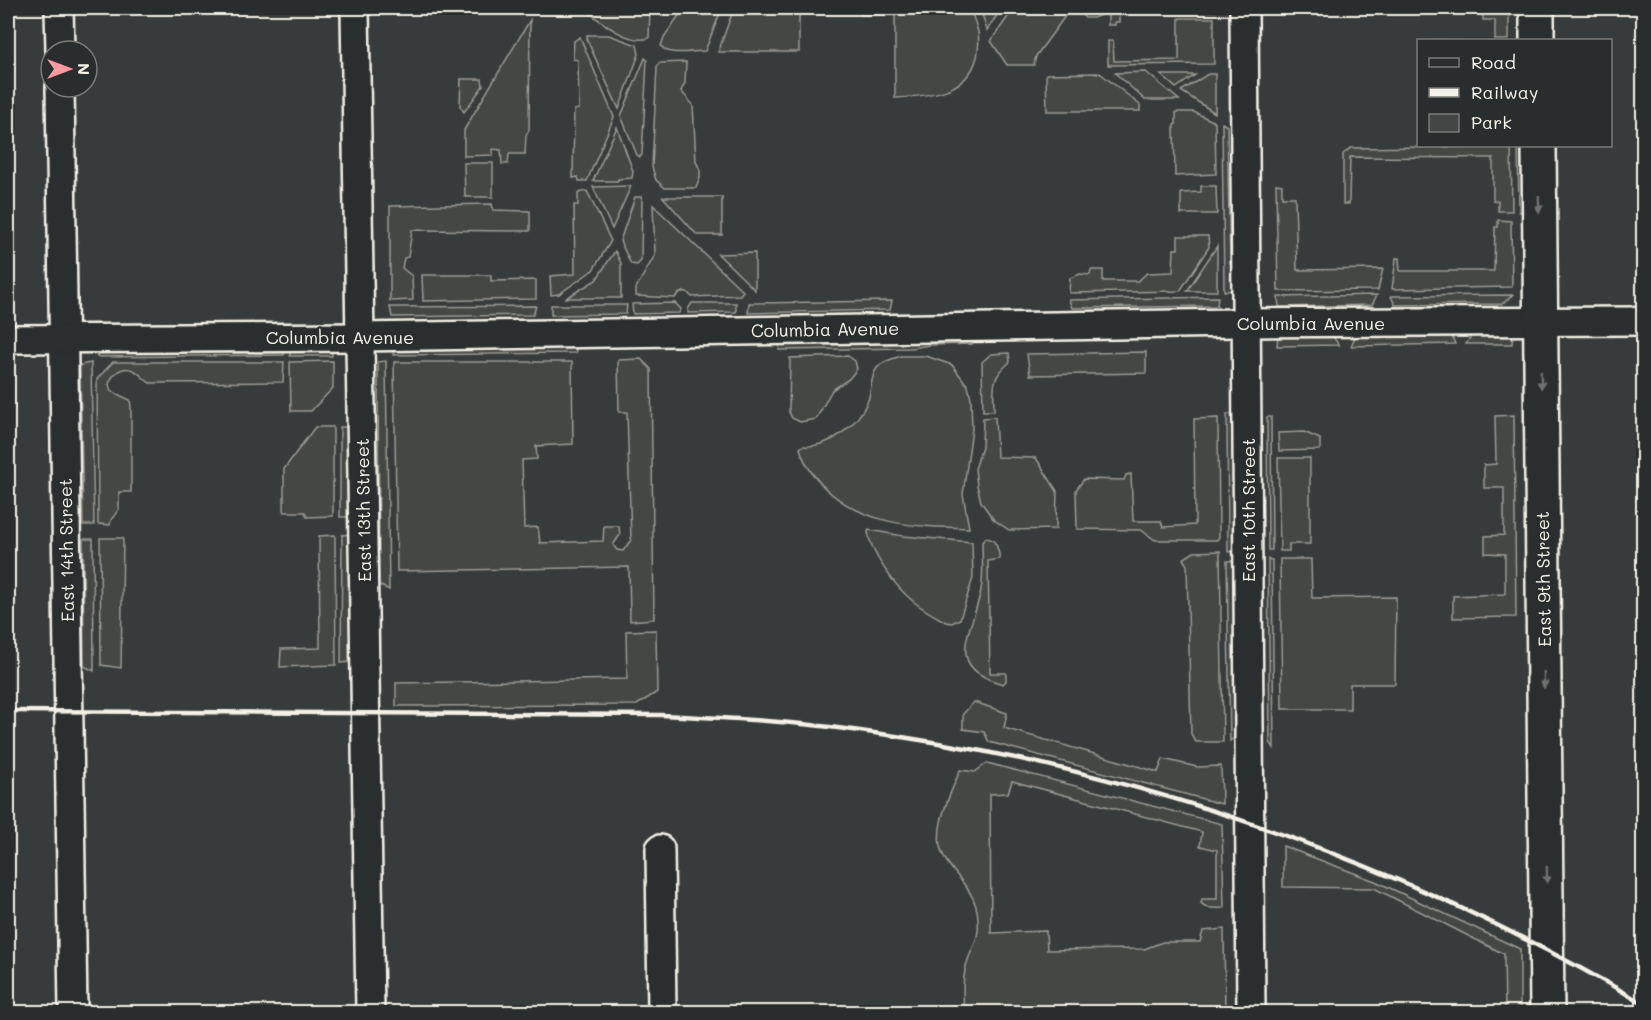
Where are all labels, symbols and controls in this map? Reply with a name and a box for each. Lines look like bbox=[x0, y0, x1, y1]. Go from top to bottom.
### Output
north arrow bbox=[39, 39, 99, 99]
legend bbox=[1417, 39, 1612, 147]
text: Road bbox=[1471, 50, 1516, 74]
text: N bbox=[74, 63, 95, 75]
text: Railway bbox=[1471, 80, 1538, 104]
text: Park bbox=[1471, 110, 1512, 134]
one-way arrow bbox=[1534, 194, 1544, 213]
street label: Columbia Avenue bbox=[1237, 311, 1385, 335]
street label: Columbia Avenue bbox=[751, 316, 899, 342]
street label: Columbia Avenue bbox=[266, 325, 414, 349]
one-way arrow bbox=[1536, 370, 1546, 389]
street label: East 13th Street bbox=[350, 438, 376, 582]
street label: East 10th Street bbox=[1236, 438, 1260, 582]
street label: East 14th Street bbox=[53, 478, 79, 622]
street label: East 9th Street bbox=[1530, 511, 1556, 647]
one-way arrow bbox=[1540, 670, 1549, 689]
one-way arrow bbox=[1542, 865, 1552, 884]

